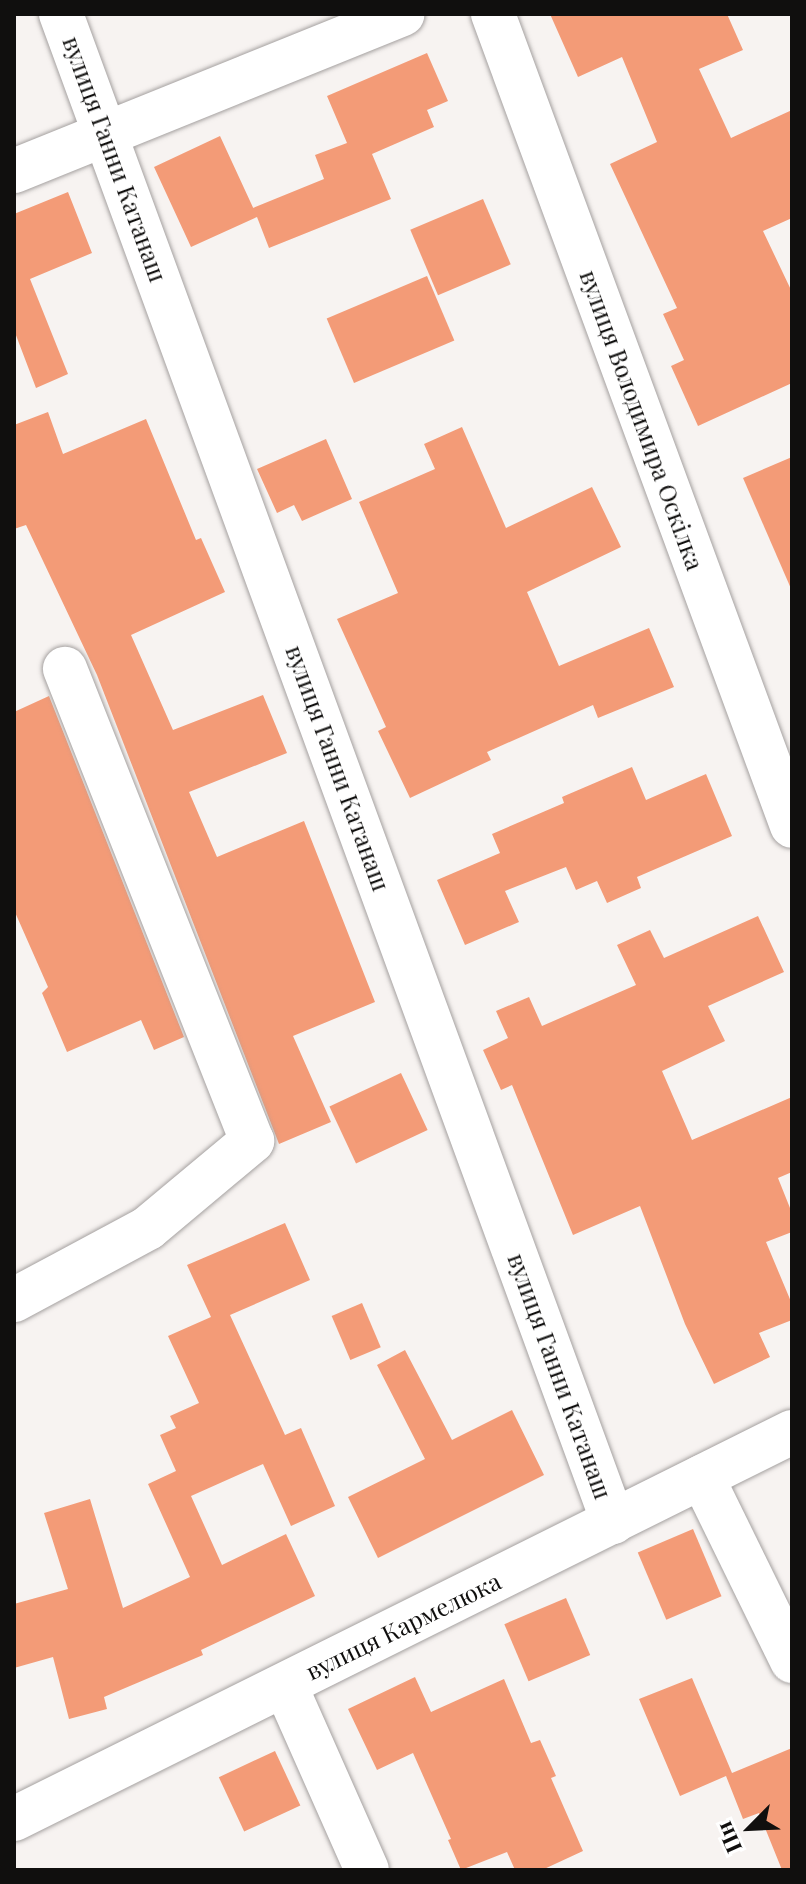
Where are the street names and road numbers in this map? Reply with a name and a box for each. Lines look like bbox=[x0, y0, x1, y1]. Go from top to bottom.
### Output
street label: вулиця Ганни Катанаш bbox=[57, 32, 173, 286]
street label: вулиця Володимира Оскілка bbox=[574, 266, 710, 574]
street label: вулиця Ганни Катанаш bbox=[280, 641, 396, 895]
street label: вулиця Ганни Катанаш bbox=[502, 1249, 618, 1503]
street label: вулиця Кармелюка bbox=[301, 1566, 505, 1686]

